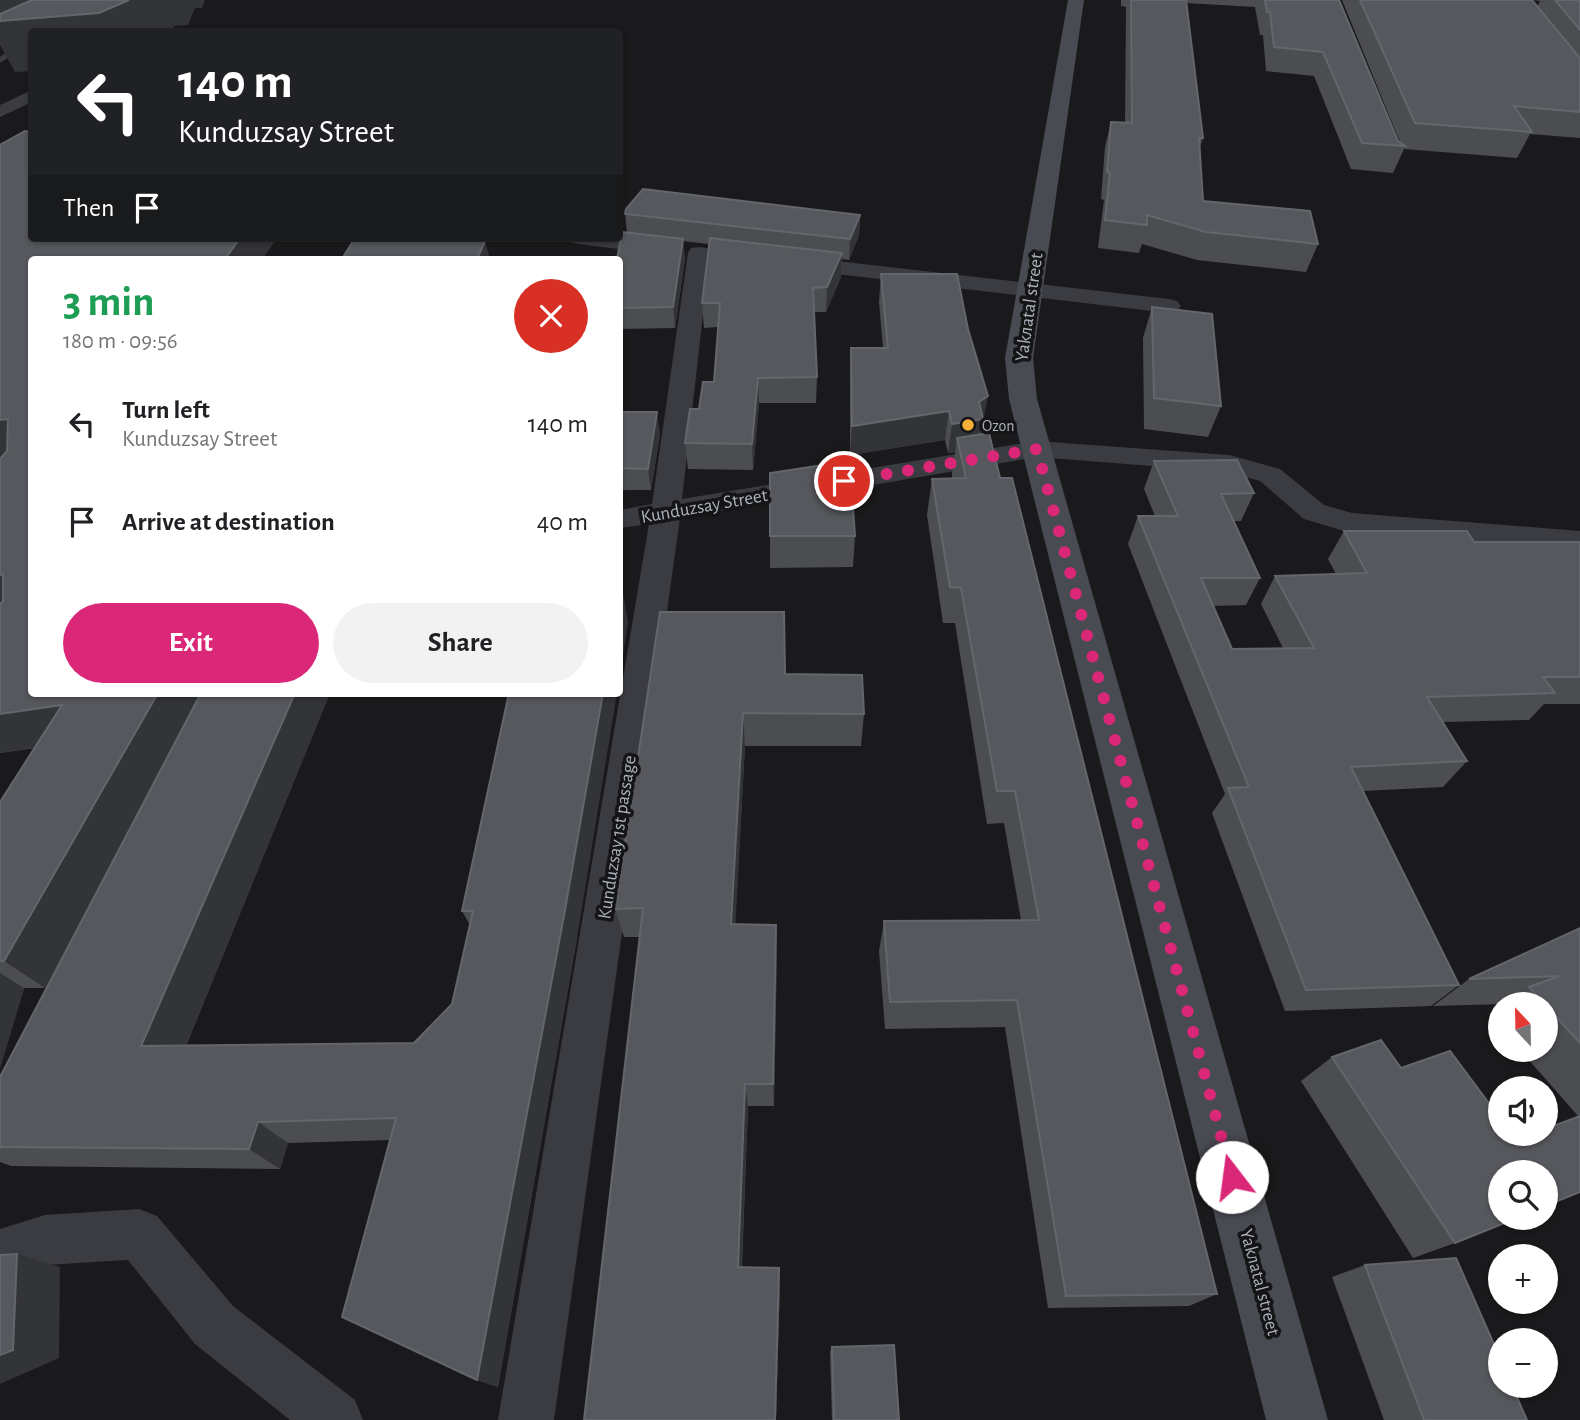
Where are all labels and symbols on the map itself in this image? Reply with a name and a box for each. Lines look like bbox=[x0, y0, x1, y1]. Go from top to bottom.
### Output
street label: Yakлatal street bbox=[1012, 252, 1047, 363]
marker: Ozon bbox=[960, 417, 976, 433]
place label: Ozon bbox=[982, 418, 1014, 434]
pin bbox=[814, 451, 874, 511]
street label: Kunduzsay Street bbox=[639, 486, 769, 527]
street label: Kunduzsay 1st passage bbox=[595, 754, 640, 921]
north arrow bbox=[1488, 992, 1558, 1062]
position arrow bbox=[1195, 1140, 1269, 1214]
street label: Yakлatal street bbox=[1236, 1227, 1283, 1338]

